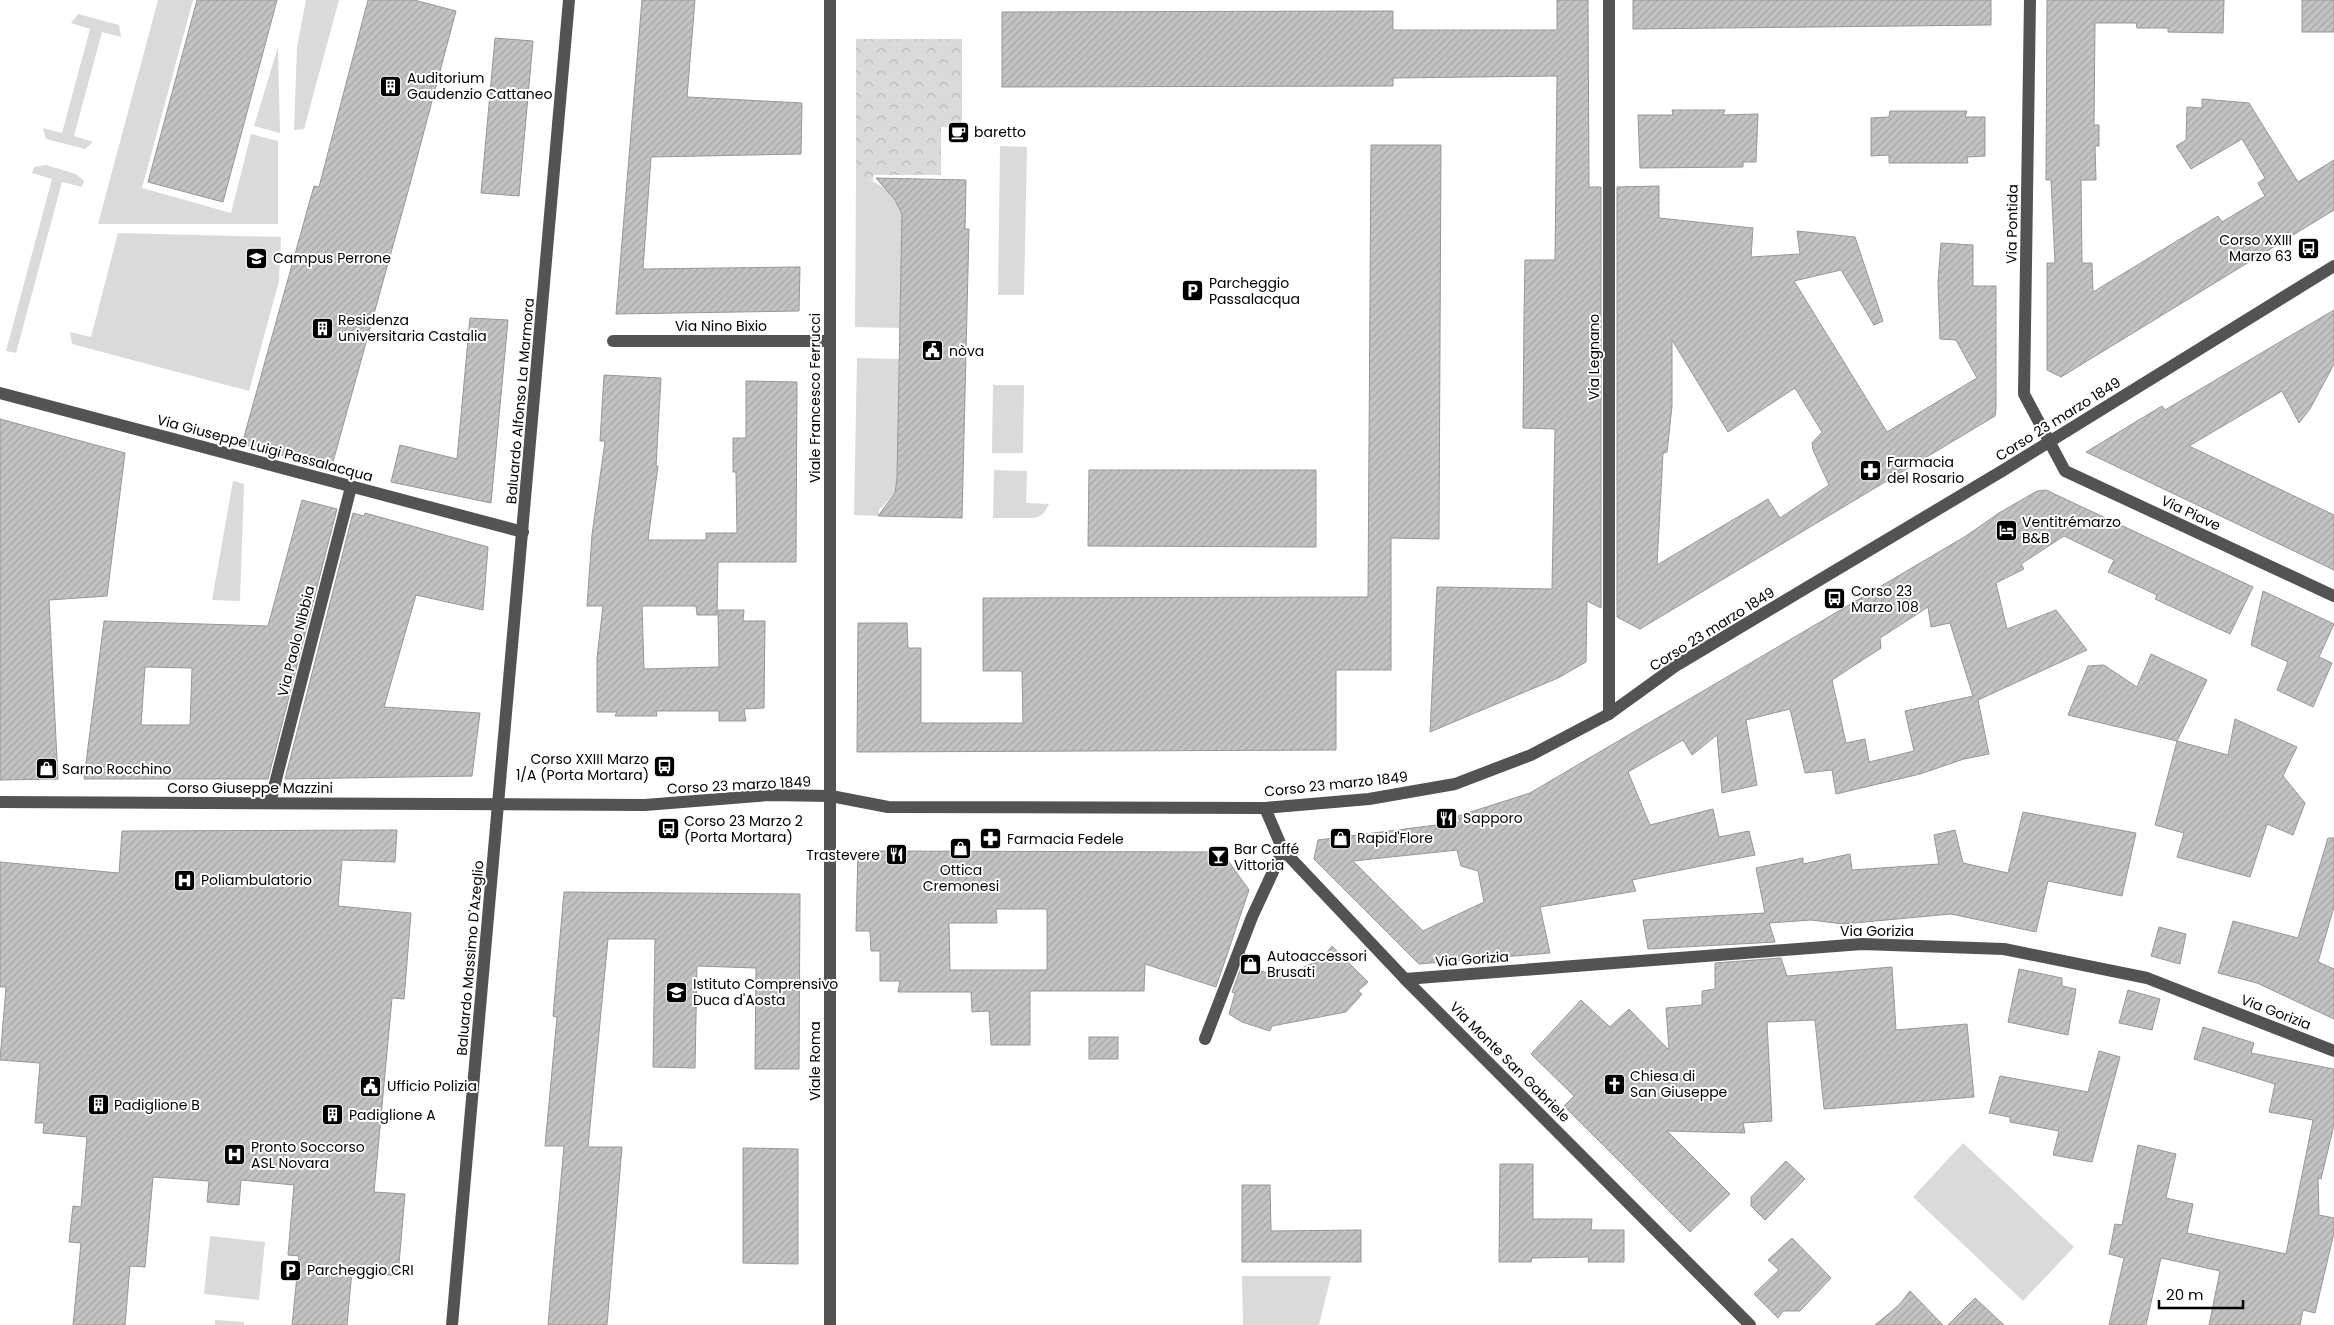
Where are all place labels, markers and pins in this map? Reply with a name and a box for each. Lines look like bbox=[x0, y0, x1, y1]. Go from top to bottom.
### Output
place label: Auditorium Gaudenzio Cattaneo bbox=[407, 68, 552, 104]
building icon: Auditorium Gaudenzio Cattaneo bbox=[379, 74, 403, 98]
cafe icon: baretto bbox=[946, 120, 970, 144]
place label: baretto bbox=[974, 122, 1026, 142]
place label: Corso XXIII Marzo 63 bbox=[2219, 230, 2292, 266]
bus stop icon: Corso XXIII Marzo 63 bbox=[2296, 236, 2320, 260]
school or university icon: Campus Perrone bbox=[245, 246, 269, 270]
place label: Campus Perrone bbox=[273, 248, 391, 268]
place label: Parcheggio Passalacqua bbox=[1209, 273, 1300, 309]
parking icon: Parcheggio Passalacqua bbox=[1181, 279, 1205, 303]
place label: Residenza universitaria Castalia bbox=[338, 310, 487, 346]
building icon: Residenza universitaria Castalia bbox=[310, 316, 334, 340]
public building icon: nòva bbox=[921, 339, 945, 363]
place label: nòva bbox=[949, 341, 984, 361]
place label: Farmacia del Rosario bbox=[1887, 452, 1964, 488]
pharmacy icon: Farmacia del Rosario bbox=[1859, 458, 1883, 482]
place label: Ventitrémarzo B&B bbox=[2022, 512, 2121, 548]
hotel icon: Ventitrémarzo B&B bbox=[1994, 518, 2018, 542]
place label: Corso 23 Marzo 108 bbox=[1851, 581, 1919, 617]
bus stop icon: Corso 23 Marzo 108 bbox=[1823, 587, 1847, 611]
place label: Corso XXIII Marzo 1/A (Porta Mortara) bbox=[516, 749, 649, 785]
bus stop icon: Corso XXIII Marzo 1/A (Porta Mortara) bbox=[653, 755, 677, 779]
shop icon: Sarno Rocchino bbox=[34, 757, 58, 781]
place label: Sarno Rocchino bbox=[62, 759, 171, 779]
restaurant icon: Sapporo bbox=[1435, 806, 1459, 830]
place label: Sapporo bbox=[1463, 808, 1523, 828]
place label: Corso 23 Marzo 2 (Porta Mortara) bbox=[684, 811, 803, 847]
bus stop icon: Corso 23 Marzo 2 (Porta Mortara) bbox=[656, 817, 680, 841]
shop icon: Rapid'Flore bbox=[1329, 826, 1353, 850]
pharmacy icon: Farmacia Fedele bbox=[979, 827, 1003, 851]
place label: Rapid'Flore bbox=[1357, 828, 1433, 848]
place label: Farmacia Fedele bbox=[1007, 829, 1124, 849]
shop icon: Ottica Cremonesi bbox=[949, 836, 973, 860]
place label: Bar Caffé Vittoria bbox=[1234, 839, 1299, 875]
restaurant icon: Trastevere bbox=[884, 843, 908, 867]
place label: Trastevere bbox=[806, 845, 880, 865]
bar icon: Bar Caffé Vittoria bbox=[1206, 845, 1230, 869]
place label: Ottica Cremonesi bbox=[923, 860, 999, 896]
hospital icon: Poliambulatorio bbox=[173, 868, 197, 892]
place label: Poliambulatorio bbox=[201, 870, 312, 890]
place label: Autoaccessori Brusati bbox=[1267, 946, 1367, 982]
shop icon: Autoaccessori Brusati bbox=[1239, 952, 1263, 976]
place label: Istituto Comprensivo Duca d'Aosta bbox=[693, 974, 838, 1010]
school or university icon: Istituto Comprensivo Duca d'Aosta bbox=[665, 980, 689, 1004]
place label: Chiesa di San Giuseppe bbox=[1630, 1066, 1728, 1102]
church icon: Chiesa di San Giuseppe bbox=[1602, 1072, 1626, 1096]
public building icon: Ufficio Polizia bbox=[359, 1074, 383, 1098]
place label: Ufficio Polizia bbox=[387, 1076, 477, 1096]
building icon: Padiglione B bbox=[86, 1093, 110, 1117]
place label: Padiglione B bbox=[114, 1095, 200, 1115]
building icon: Padiglione A bbox=[321, 1103, 345, 1127]
place label: Padiglione A bbox=[349, 1105, 436, 1125]
place label: Pronto Soccorso ASL Novara bbox=[251, 1137, 365, 1173]
hospital icon: Pronto Soccorso ASL Novara bbox=[223, 1143, 247, 1167]
parking icon: Parcheggio CRI bbox=[279, 1258, 303, 1282]
place label: Parcheggio CRI bbox=[307, 1260, 414, 1280]

